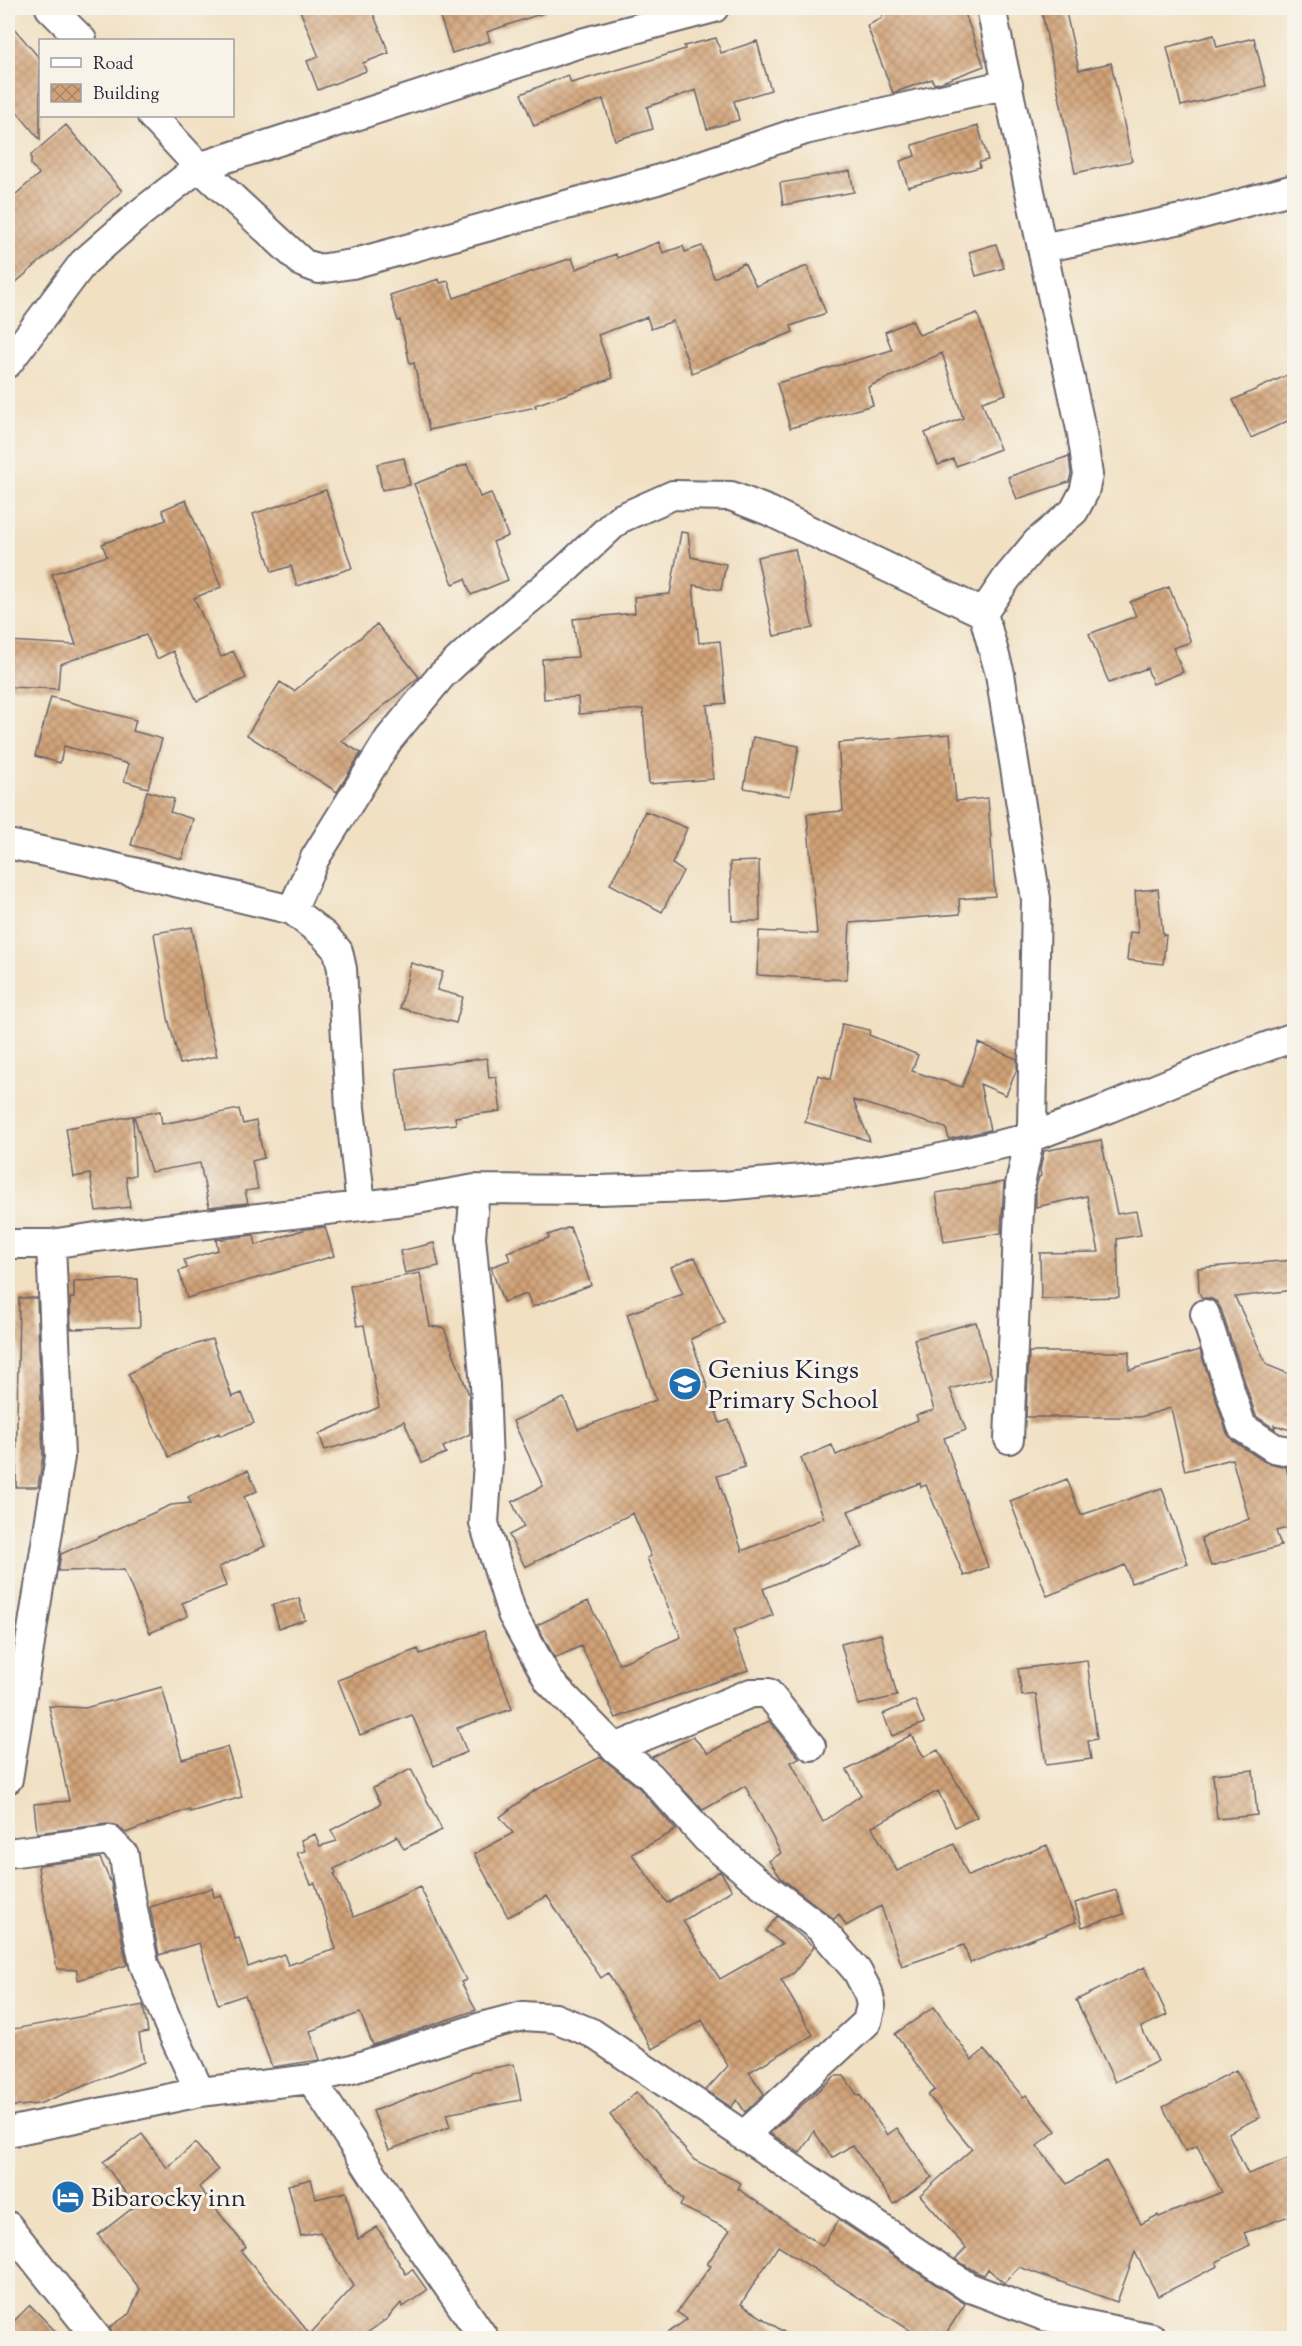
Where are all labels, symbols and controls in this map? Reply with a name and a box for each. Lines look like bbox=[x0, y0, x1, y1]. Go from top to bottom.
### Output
legend bbox=[39, 39, 234, 117]
text: Road bbox=[93, 52, 133, 78]
text: Building bbox=[93, 82, 159, 108]
place label: Genius Kings Primary School bbox=[708, 1353, 878, 1420]
school or university icon: Genius Kings Primary School bbox=[667, 1366, 703, 1402]
hotel icon: Bibarocky inn bbox=[50, 2179, 86, 2215]
place label: Bibarocky inn bbox=[91, 2181, 246, 2218]

